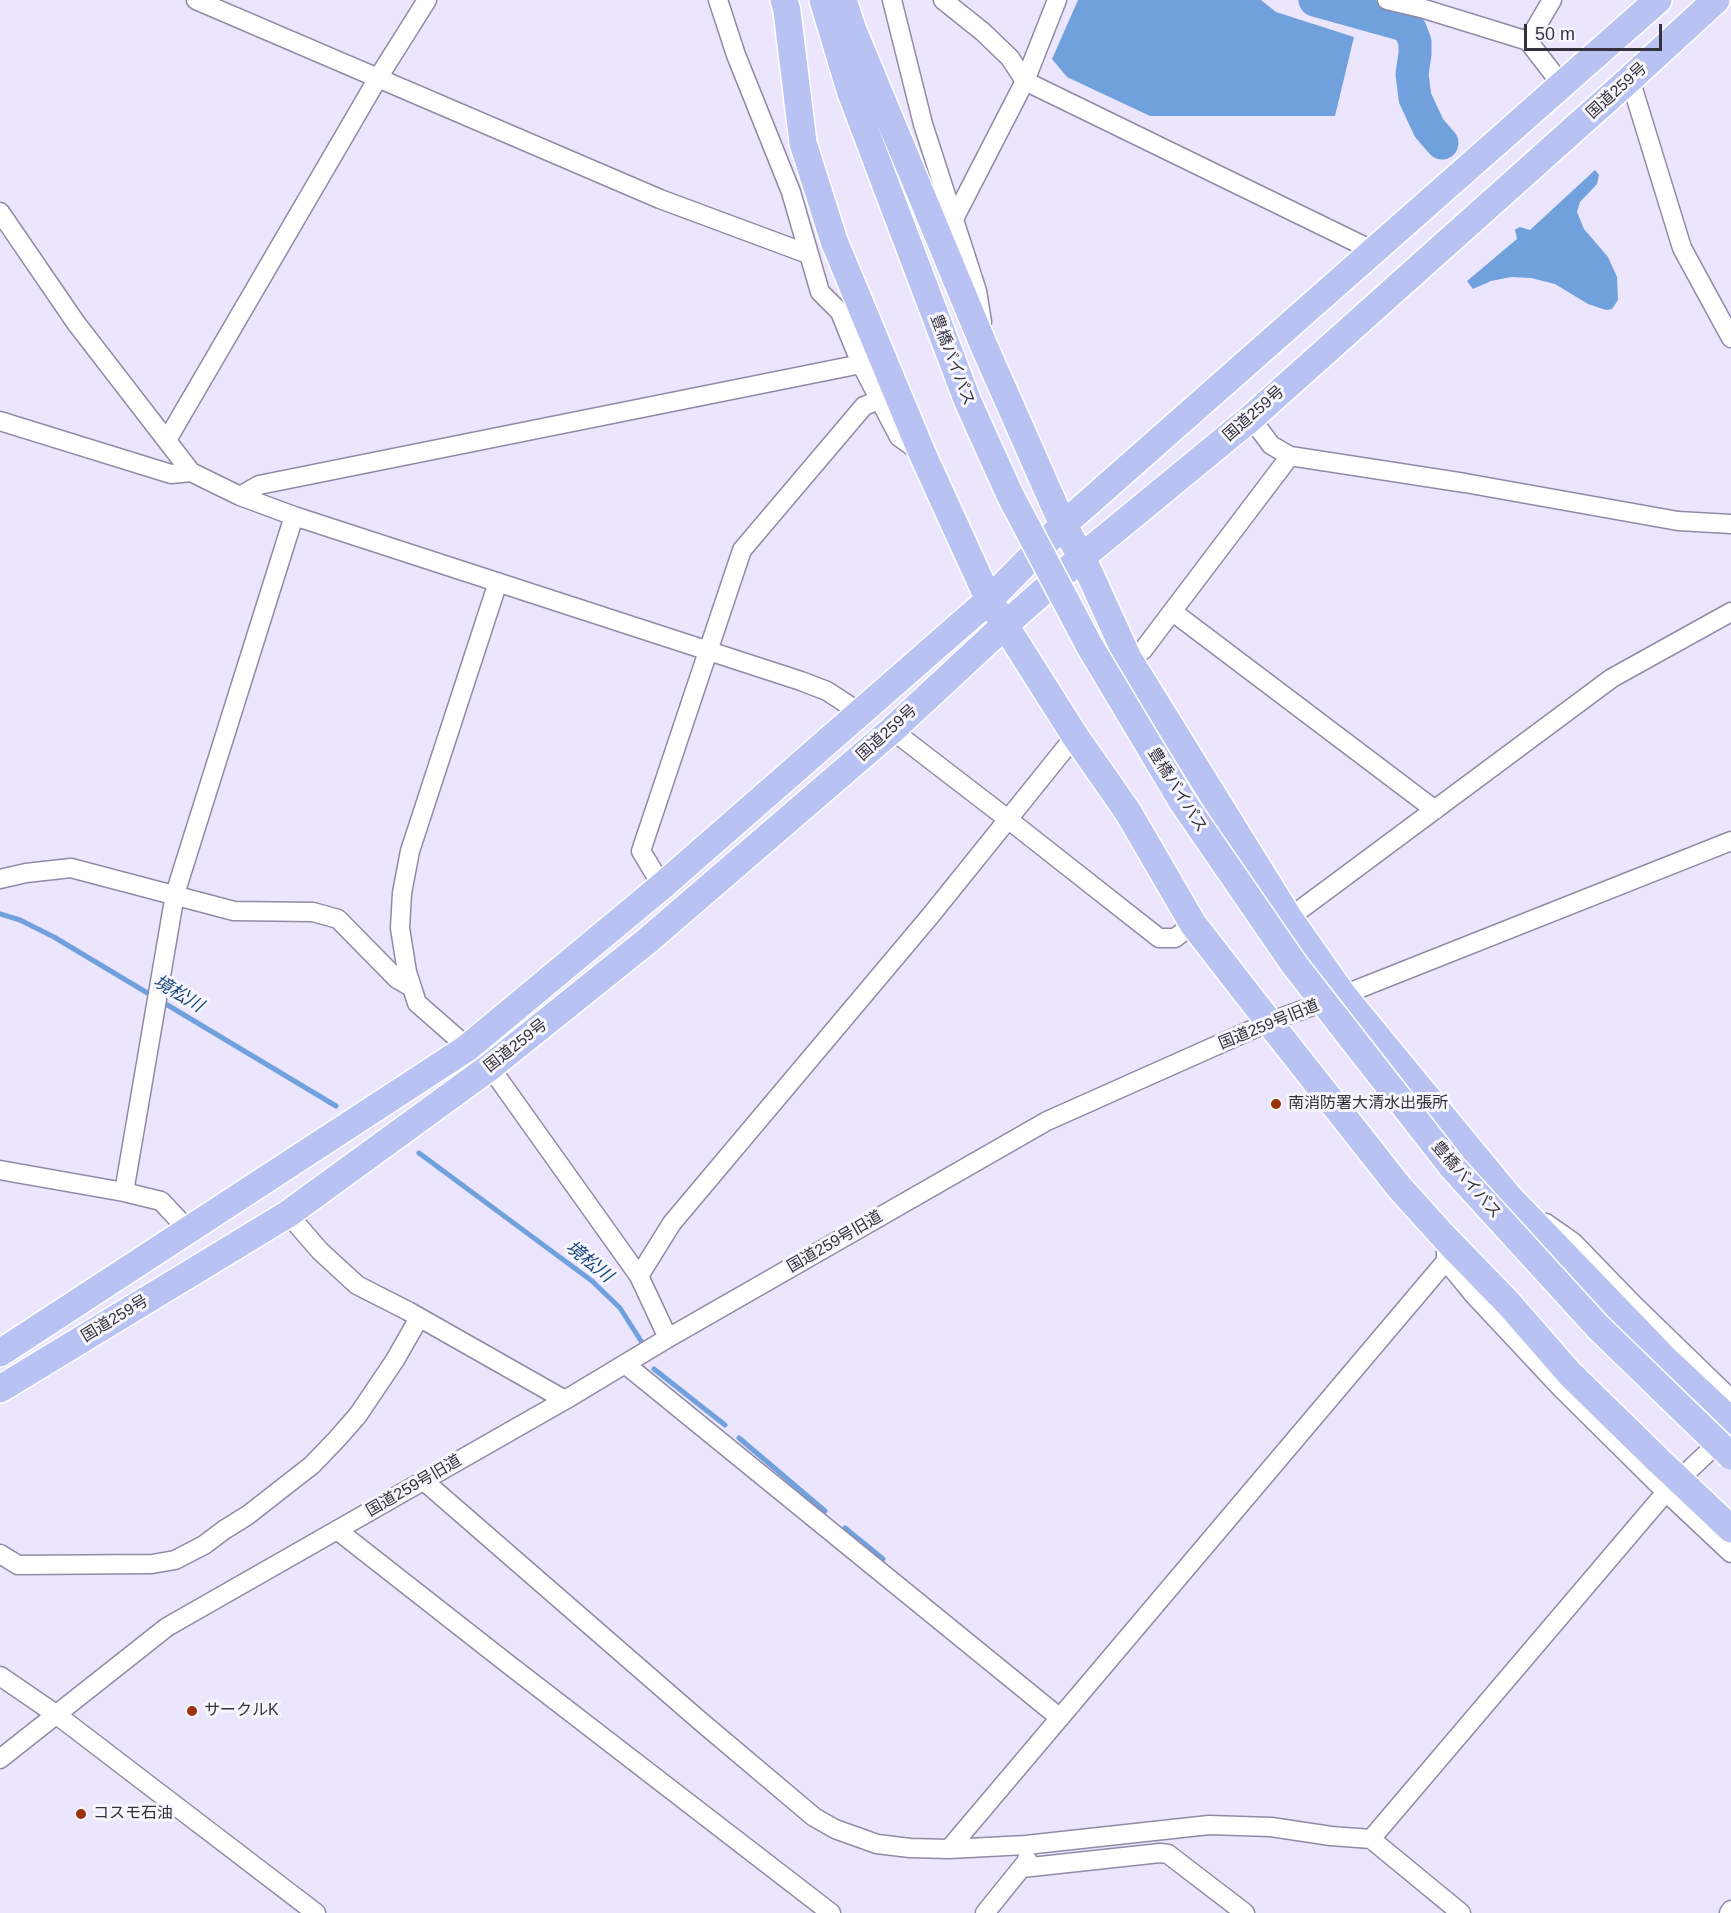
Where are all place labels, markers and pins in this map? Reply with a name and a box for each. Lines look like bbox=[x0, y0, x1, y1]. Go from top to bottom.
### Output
place label: 南消防署大清水出張所 bbox=[1288, 1094, 1448, 1114]
marker: 南消防署大清水出張所 bbox=[1269, 1097, 1283, 1111]
place label: サークルK bbox=[204, 1701, 279, 1721]
marker: サークルK bbox=[185, 1704, 199, 1718]
place label: コスモ石油 bbox=[93, 1804, 173, 1824]
marker: コスモ石油 bbox=[74, 1807, 88, 1821]

